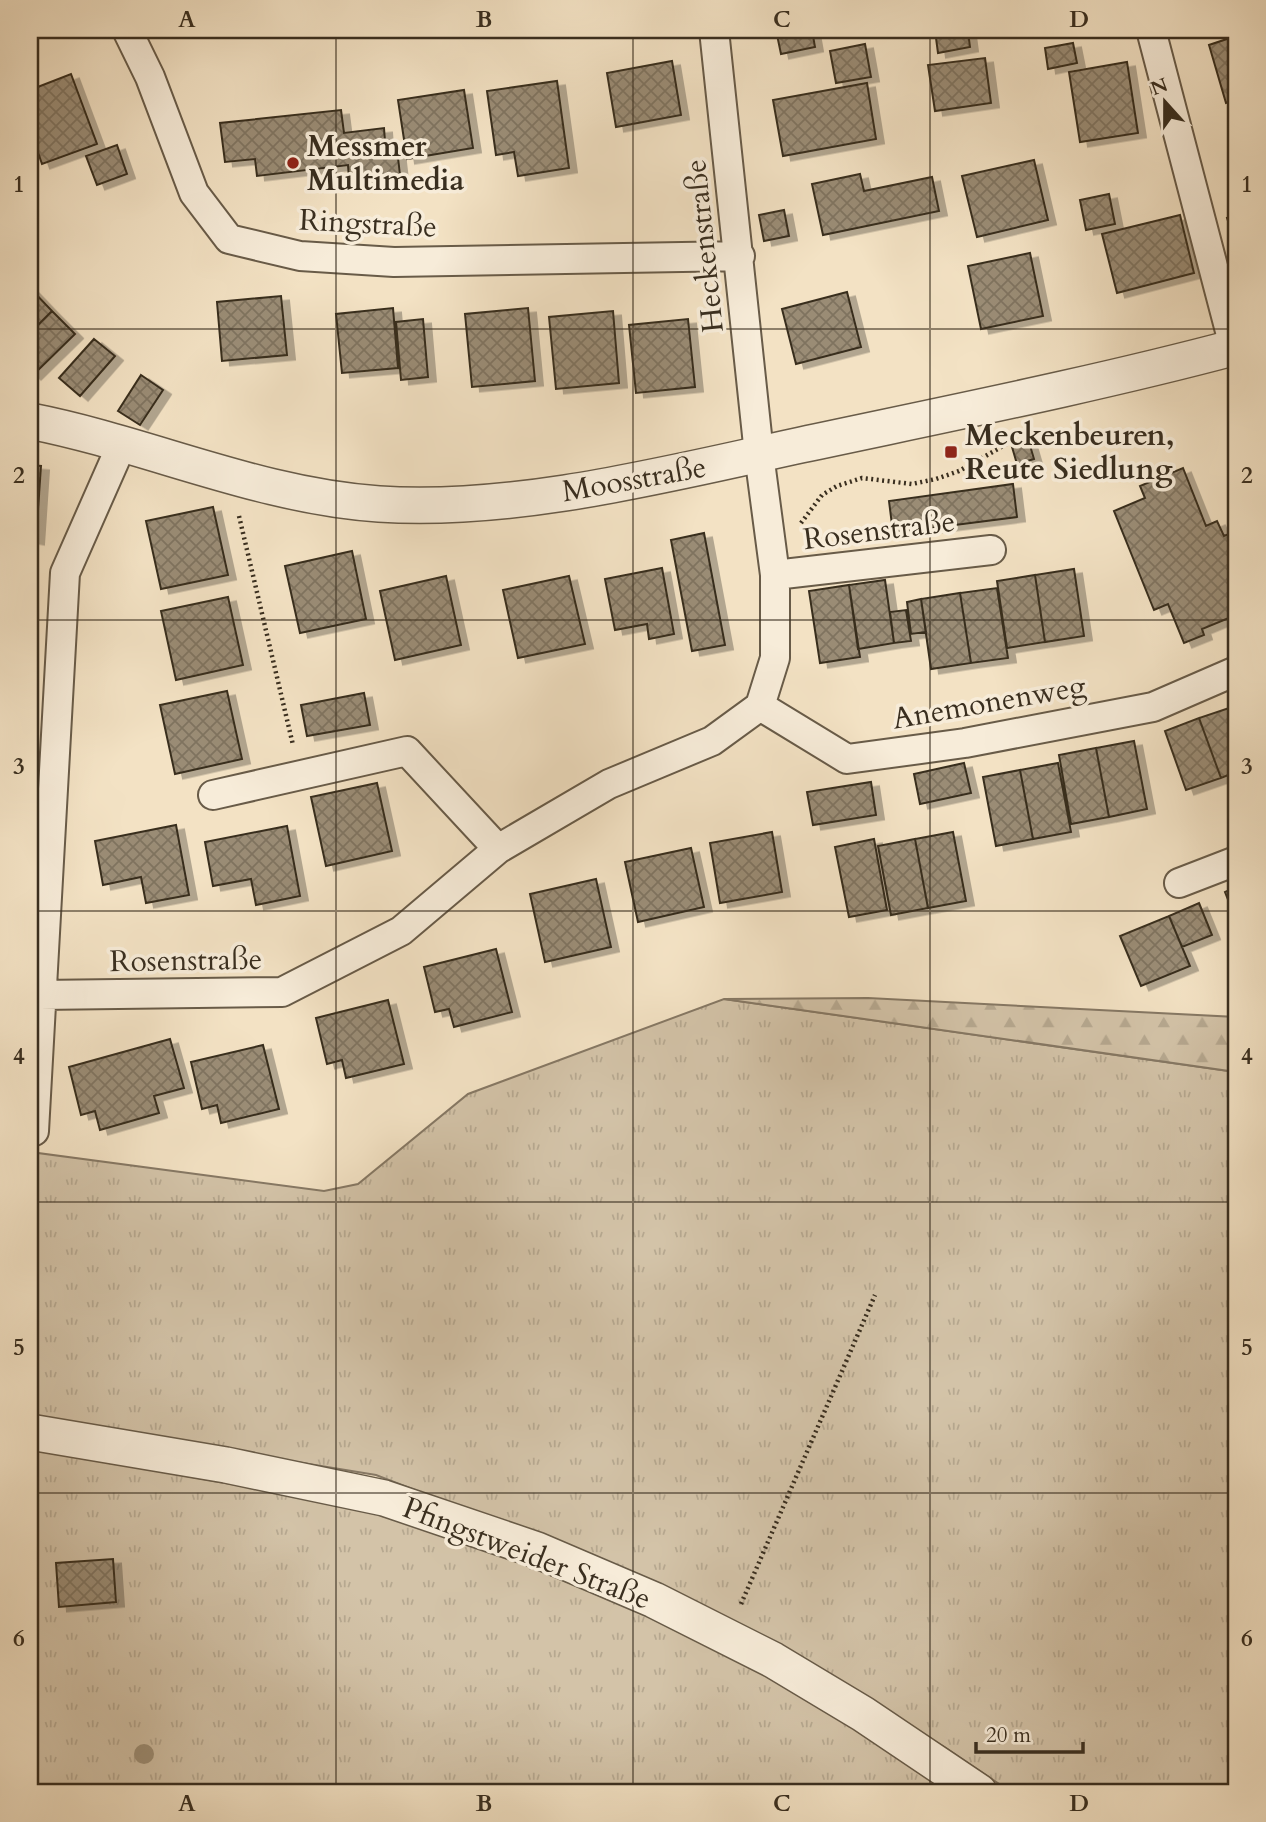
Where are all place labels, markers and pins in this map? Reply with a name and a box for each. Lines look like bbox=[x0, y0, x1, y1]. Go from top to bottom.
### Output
place label: Messmer Multimedia bbox=[307, 126, 465, 201]
marker: Messmer Multimedia bbox=[285, 155, 301, 171]
place label: Meckenbeuren, Reute Siedlung bbox=[965, 415, 1175, 490]
marker: Meckenbeuren, Reute Siedlung bbox=[943, 444, 959, 460]

